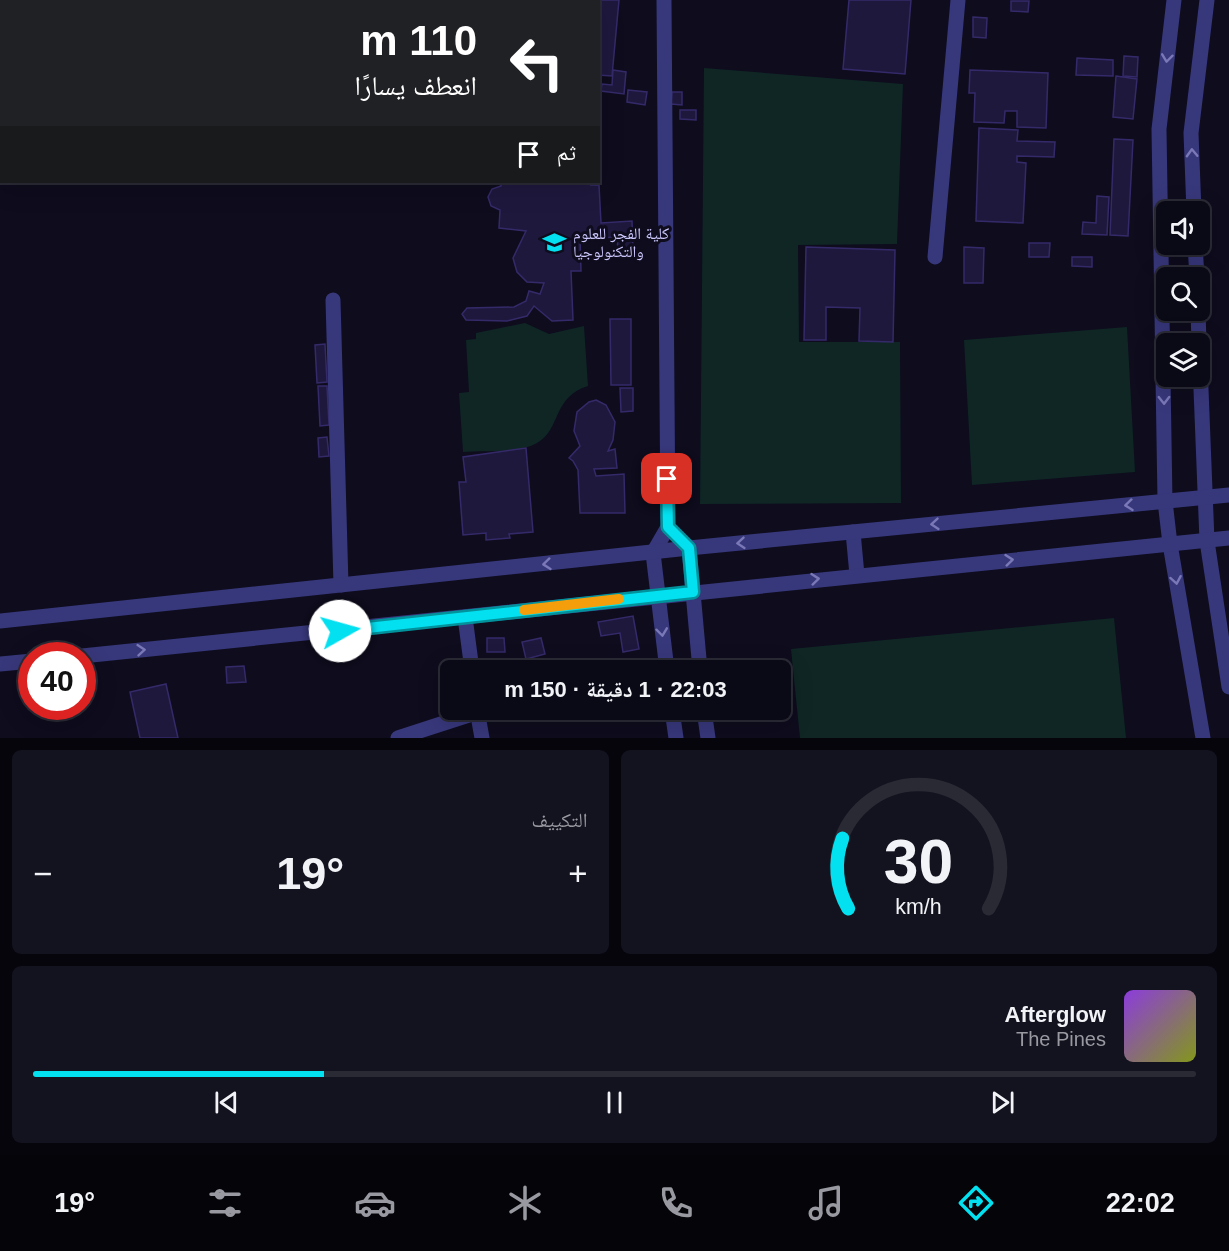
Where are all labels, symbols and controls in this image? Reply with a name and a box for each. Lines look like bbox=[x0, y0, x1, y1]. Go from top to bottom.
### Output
text: 110 m bbox=[360, 17, 477, 64]
icon: left bbox=[498, 24, 576, 102]
one-way arrow bbox=[1161, 54, 1174, 63]
text: انعطف يسارًا bbox=[355, 71, 477, 101]
icon: arrive bbox=[512, 138, 545, 171]
text: ثم bbox=[557, 140, 576, 165]
one-way arrow bbox=[1185, 149, 1198, 158]
map controls bbox=[1156, 201, 1210, 387]
button: sound bbox=[1156, 201, 1210, 255]
place label: كلية الفجر للعلوم والتكنولوجيا bbox=[573, 225, 669, 261]
school or university icon: كلية الفجر للعلوم والتكنولوجيا bbox=[542, 229, 568, 255]
button: search bbox=[1156, 267, 1210, 321]
button: layers bbox=[1156, 333, 1210, 387]
one-way arrow bbox=[1157, 395, 1170, 404]
pin bbox=[641, 453, 692, 504]
icon: arrive bbox=[650, 462, 683, 495]
one-way arrow bbox=[1124, 498, 1134, 511]
one-way arrow bbox=[930, 517, 940, 530]
one-way arrow bbox=[736, 536, 745, 549]
one-way arrow bbox=[1004, 554, 1014, 567]
one-way arrow bbox=[542, 557, 551, 569]
one-way arrow bbox=[810, 573, 820, 586]
one-way arrow bbox=[1169, 574, 1182, 584]
position arrow bbox=[308, 599, 372, 663]
one-way arrow bbox=[655, 627, 667, 636]
speed limit sign: 40 bbox=[18, 642, 96, 720]
one-way arrow bbox=[136, 644, 145, 657]
text: 22:03 · 1 دقيقة · 150 m bbox=[504, 677, 727, 702]
text: التكييف bbox=[531, 809, 588, 831]
text: 30 bbox=[884, 827, 953, 896]
text: 19° bbox=[276, 848, 344, 899]
text: − bbox=[33, 855, 52, 892]
text: + bbox=[568, 855, 588, 892]
text: km/h bbox=[896, 895, 942, 919]
text: Afterglow bbox=[1005, 1002, 1106, 1027]
text: The Pines bbox=[1016, 1028, 1106, 1050]
icon: previous bbox=[210, 1086, 243, 1119]
icon: pause bbox=[598, 1086, 631, 1119]
icon: next bbox=[986, 1086, 1019, 1119]
icon: filters bbox=[204, 1182, 246, 1224]
icon: car bbox=[354, 1182, 396, 1224]
icon: climate bbox=[504, 1182, 546, 1224]
icon: phone bbox=[655, 1182, 697, 1224]
icon: music bbox=[805, 1182, 847, 1224]
icon: directions bbox=[955, 1182, 997, 1224]
text: 19° bbox=[54, 1188, 95, 1218]
text: 22:02 bbox=[1106, 1188, 1175, 1218]

